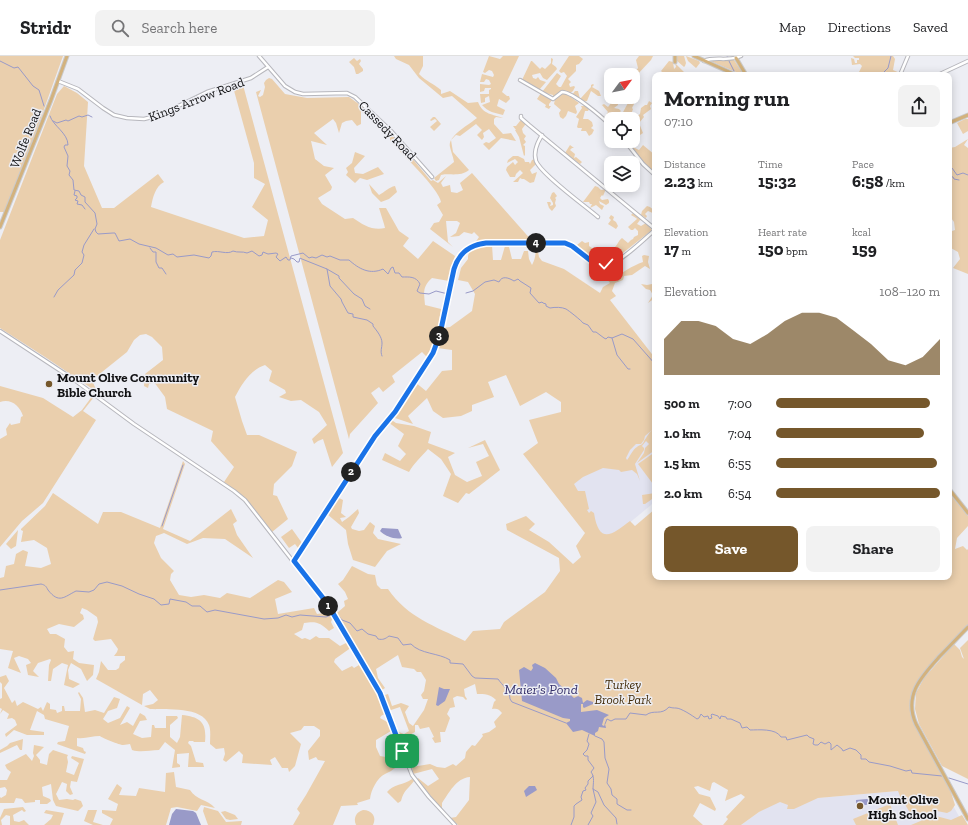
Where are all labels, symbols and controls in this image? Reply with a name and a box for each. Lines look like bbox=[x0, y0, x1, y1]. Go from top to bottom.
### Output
search box bbox=[95, 10, 375, 46]
text: Stridr bbox=[20, 16, 71, 39]
icon: search bbox=[109, 17, 131, 39]
text: Search here bbox=[141, 19, 217, 37]
text: Map bbox=[779, 19, 806, 36]
text: Directions bbox=[828, 19, 891, 36]
text: Saved bbox=[913, 19, 948, 36]
north arrow bbox=[604, 68, 640, 104]
map controls bbox=[604, 68, 640, 192]
street label: Kings Arrow Road bbox=[146, 74, 246, 125]
text: Morning run bbox=[664, 85, 790, 112]
button: share bbox=[898, 85, 940, 127]
street label: Cassedy Road bbox=[356, 98, 420, 163]
street label: Wolfe Road bbox=[7, 106, 44, 170]
button: locate bbox=[604, 112, 640, 148]
text: 07:10 bbox=[664, 114, 693, 129]
button: layers bbox=[604, 156, 640, 192]
text: Distance bbox=[664, 158, 706, 171]
text: Time bbox=[758, 158, 783, 171]
text: Pace bbox=[852, 158, 874, 171]
text: 2.23 bbox=[664, 171, 695, 191]
text: 15:32 bbox=[758, 171, 796, 191]
text: 6:58 bbox=[852, 171, 883, 191]
text: km bbox=[695, 177, 713, 190]
text: /km bbox=[883, 177, 905, 190]
text: Elevation bbox=[664, 226, 708, 239]
text: Heart rate bbox=[758, 226, 807, 239]
text: kcal bbox=[852, 226, 871, 239]
pin: 4 bbox=[526, 233, 546, 253]
text: 4 bbox=[533, 236, 539, 249]
text: 17 bbox=[664, 239, 679, 259]
text: 150 bbox=[758, 239, 784, 259]
text: 159 bbox=[852, 239, 877, 259]
text: m bbox=[679, 245, 691, 258]
text: bpm bbox=[784, 245, 807, 258]
pin bbox=[589, 247, 623, 281]
icon: check bbox=[595, 253, 617, 275]
text: Elevation bbox=[664, 284, 716, 299]
text: 108–120 m bbox=[879, 284, 940, 299]
pin: 3 bbox=[429, 326, 449, 346]
text: 3 bbox=[436, 329, 442, 342]
place label: Mount Olive Community Bible Church bbox=[57, 370, 199, 400]
marker: Mount Olive Community Bible Church bbox=[44, 379, 54, 389]
text: 500 m bbox=[664, 396, 700, 411]
text: 7:00 bbox=[728, 396, 752, 411]
text: 1.0 km bbox=[664, 426, 701, 441]
text: 7:04 bbox=[728, 426, 752, 441]
text: 1.5 km bbox=[664, 456, 700, 471]
text: 6:55 bbox=[728, 456, 751, 471]
pin: 2 bbox=[341, 462, 361, 482]
text: 2 bbox=[348, 465, 354, 478]
text: 2.0 km bbox=[664, 486, 702, 501]
text: 6:54 bbox=[728, 486, 751, 501]
button: Save bbox=[664, 526, 798, 572]
button: Share bbox=[806, 526, 940, 572]
pin: 1 bbox=[318, 596, 338, 616]
text: 1 bbox=[326, 599, 330, 612]
park label: Turkey Brook Park bbox=[595, 677, 652, 707]
water label: Maier's Pond bbox=[504, 681, 578, 698]
pin bbox=[385, 734, 419, 768]
icon: arrive bbox=[391, 740, 413, 762]
place label: Mount Olive High School bbox=[868, 792, 939, 822]
marker: Mount Olive High School bbox=[855, 801, 865, 811]

